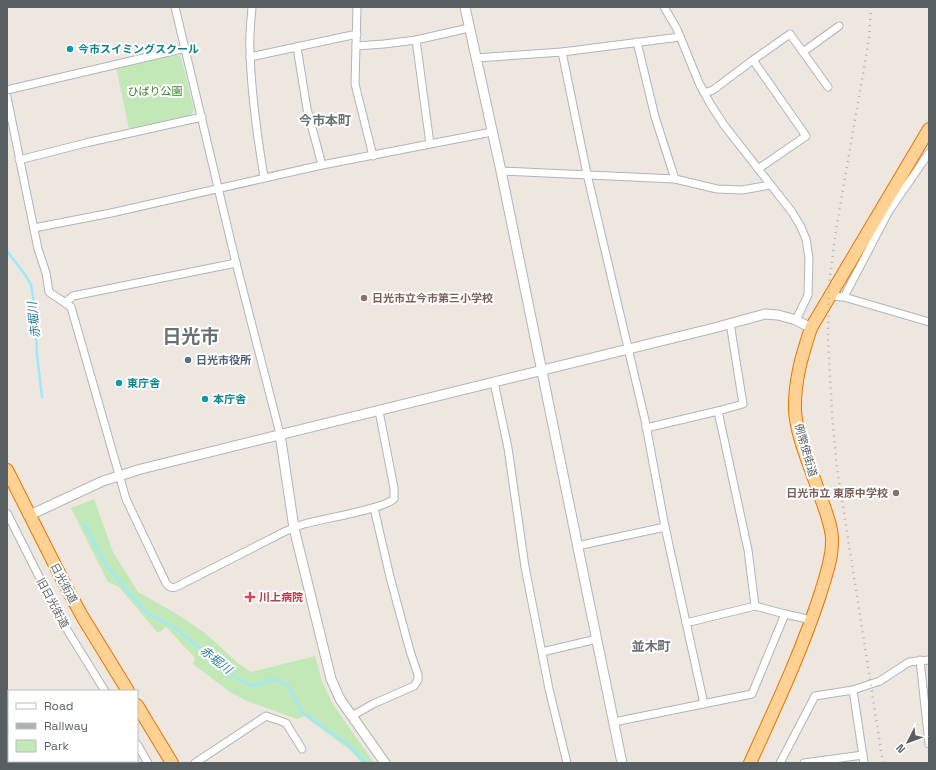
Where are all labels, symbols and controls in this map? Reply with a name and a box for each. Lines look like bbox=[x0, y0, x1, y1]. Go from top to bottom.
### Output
place label: 今市スイミングスクール bbox=[78, 42, 199, 56]
marker: 今市スイミングスクール bbox=[65, 44, 75, 54]
park label: ひばり公園 bbox=[128, 84, 183, 98]
district label: 今市本町 bbox=[299, 112, 351, 129]
place label: 日光市立今市第三小学校 bbox=[372, 291, 493, 305]
marker: 日光市立今市第三小学校 bbox=[359, 293, 369, 303]
water label: 赤堀川 bbox=[24, 299, 44, 339]
district label: 日光市 bbox=[162, 324, 220, 349]
place label: 日光市役所 bbox=[196, 353, 251, 367]
marker: 日光市役所 bbox=[183, 355, 193, 365]
place label: 東庁舎 bbox=[127, 376, 161, 390]
marker: 東庁舎 bbox=[114, 378, 124, 388]
place label: 本庁舎 bbox=[213, 392, 247, 406]
marker: 本庁舎 bbox=[200, 394, 210, 404]
street label: 例幣使街道 bbox=[792, 422, 820, 478]
place label: 日光市立 東原中学校 bbox=[786, 486, 888, 500]
marker: 日光市立 東原中学校 bbox=[891, 488, 901, 498]
street label: 日光街道 bbox=[47, 560, 81, 606]
street label: 旧日光街道 bbox=[34, 575, 72, 631]
place label: 川上病院 bbox=[259, 590, 303, 604]
marker: 川上病院 bbox=[244, 591, 256, 603]
district label: 並木町 bbox=[631, 638, 671, 655]
water label: 赤堀川 bbox=[197, 643, 237, 679]
legend bbox=[8, 690, 138, 762]
text: Road bbox=[44, 698, 73, 714]
text: Railway bbox=[44, 718, 88, 734]
north arrow bbox=[888, 722, 928, 762]
text: Park bbox=[44, 738, 69, 754]
text: N bbox=[893, 741, 908, 756]

